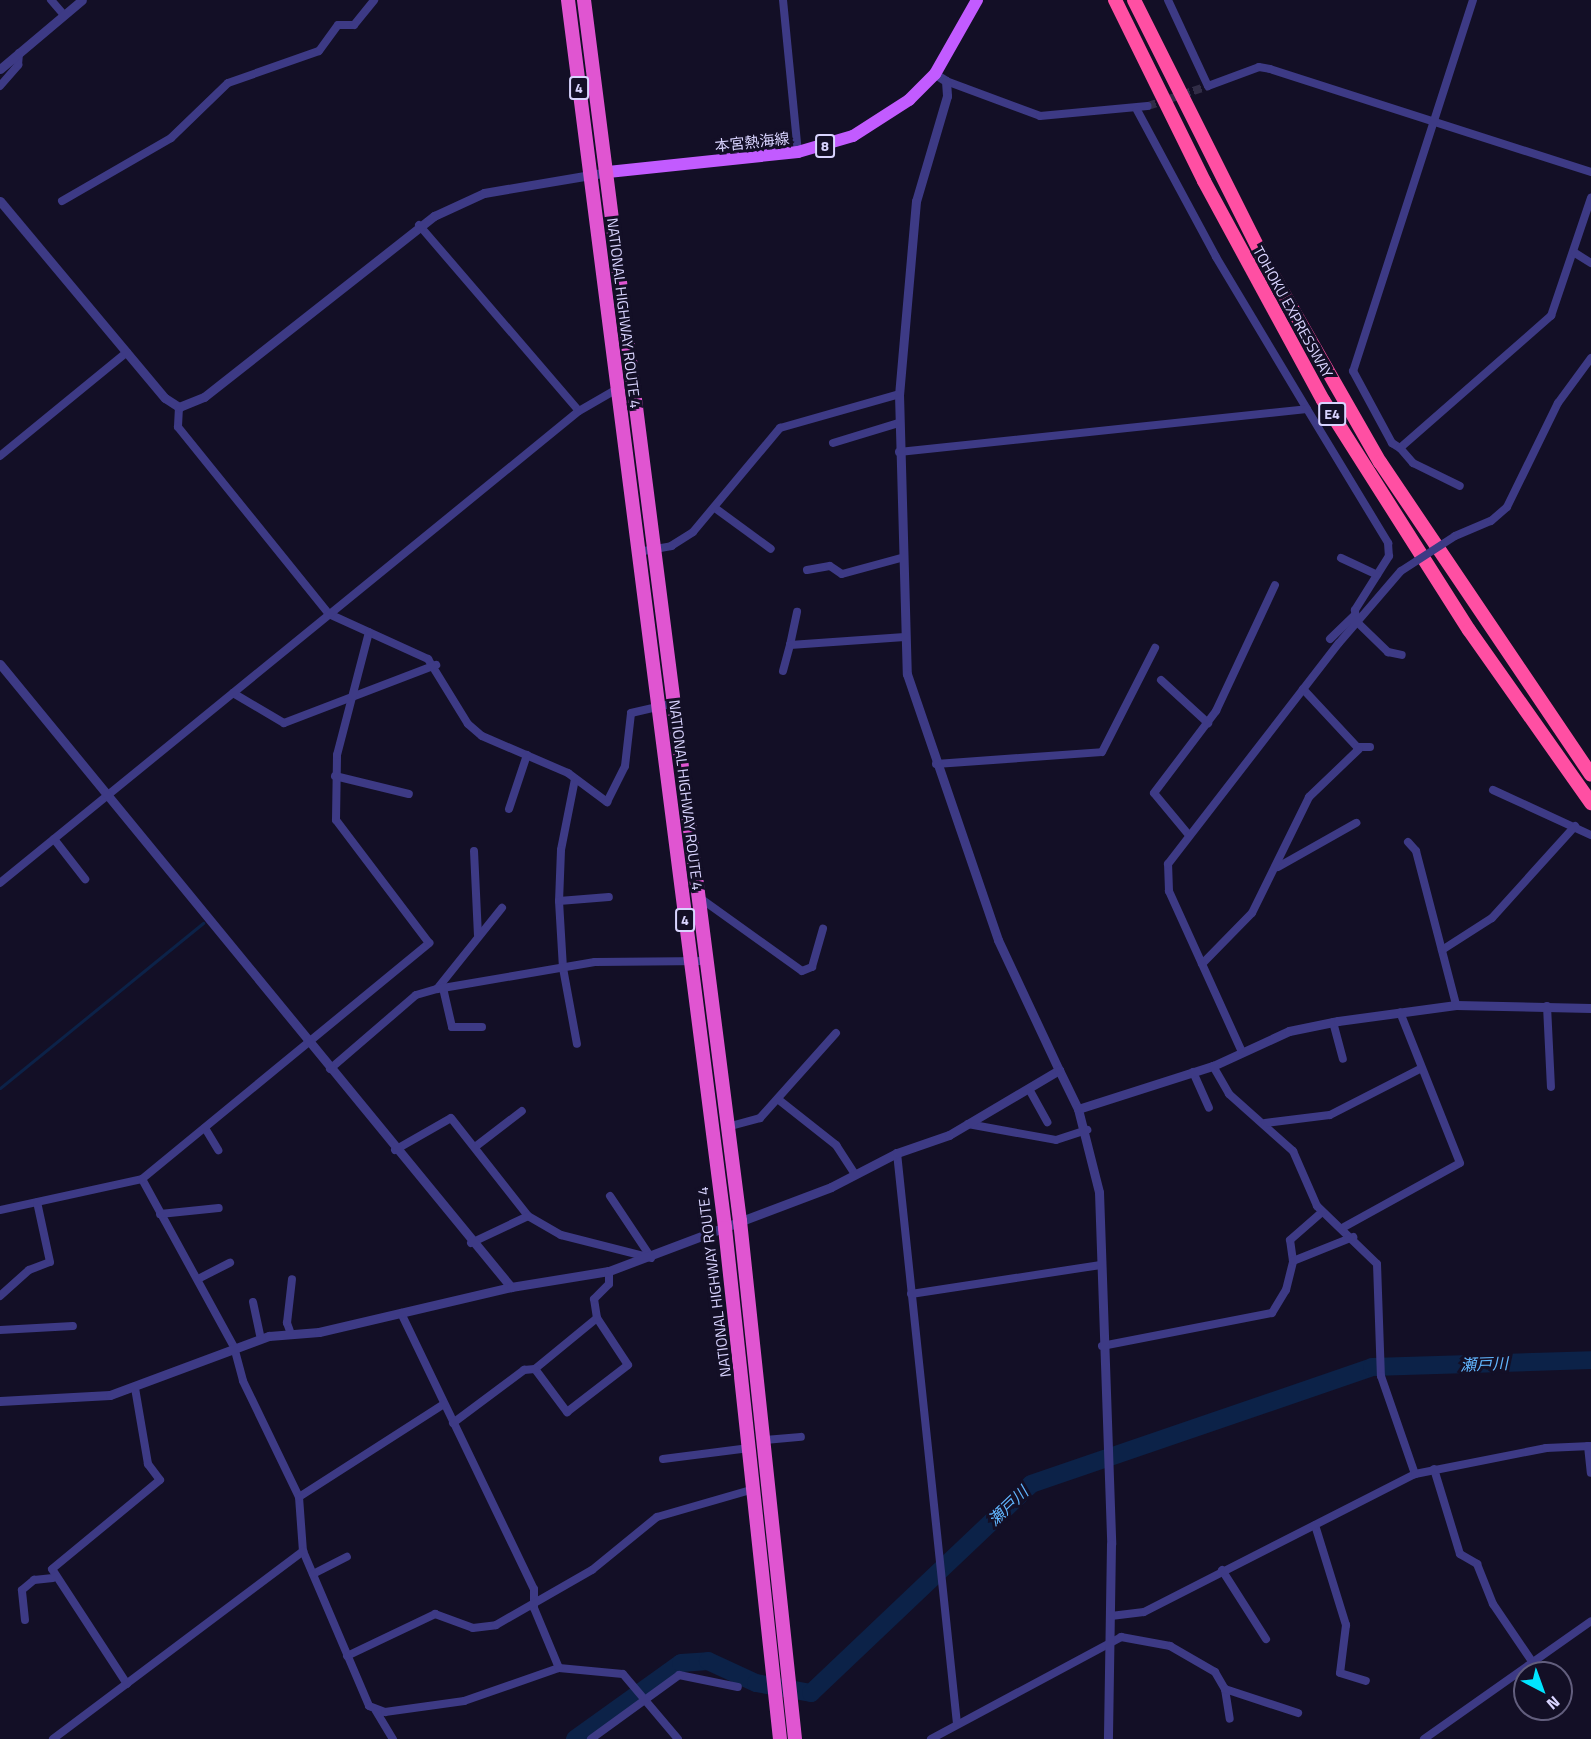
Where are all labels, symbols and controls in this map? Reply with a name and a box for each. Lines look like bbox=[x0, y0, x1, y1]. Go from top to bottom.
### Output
road number: 4 bbox=[568, 77, 590, 99]
street label: 本宮熱海線 bbox=[714, 129, 790, 155]
road number: 8 bbox=[814, 135, 836, 157]
street label: NATIONAL HIGHWAY ROUTE 4 bbox=[603, 217, 645, 409]
street label: TOHOKU EXPRESSWAY bbox=[1249, 243, 1337, 381]
road number: E4 bbox=[1317, 403, 1347, 425]
street label: NATIONAL HIGHWAY ROUTE 4 bbox=[665, 699, 707, 891]
road number: 4 bbox=[674, 909, 696, 931]
street label: NATIONAL HIGHWAY ROUTE 4 bbox=[693, 1186, 735, 1378]
water label: 瀬戸川 bbox=[1460, 1354, 1508, 1374]
water label: 瀬戸川 bbox=[984, 1482, 1032, 1530]
north arrow bbox=[1513, 1661, 1573, 1721]
text: N bbox=[1541, 1690, 1566, 1716]

